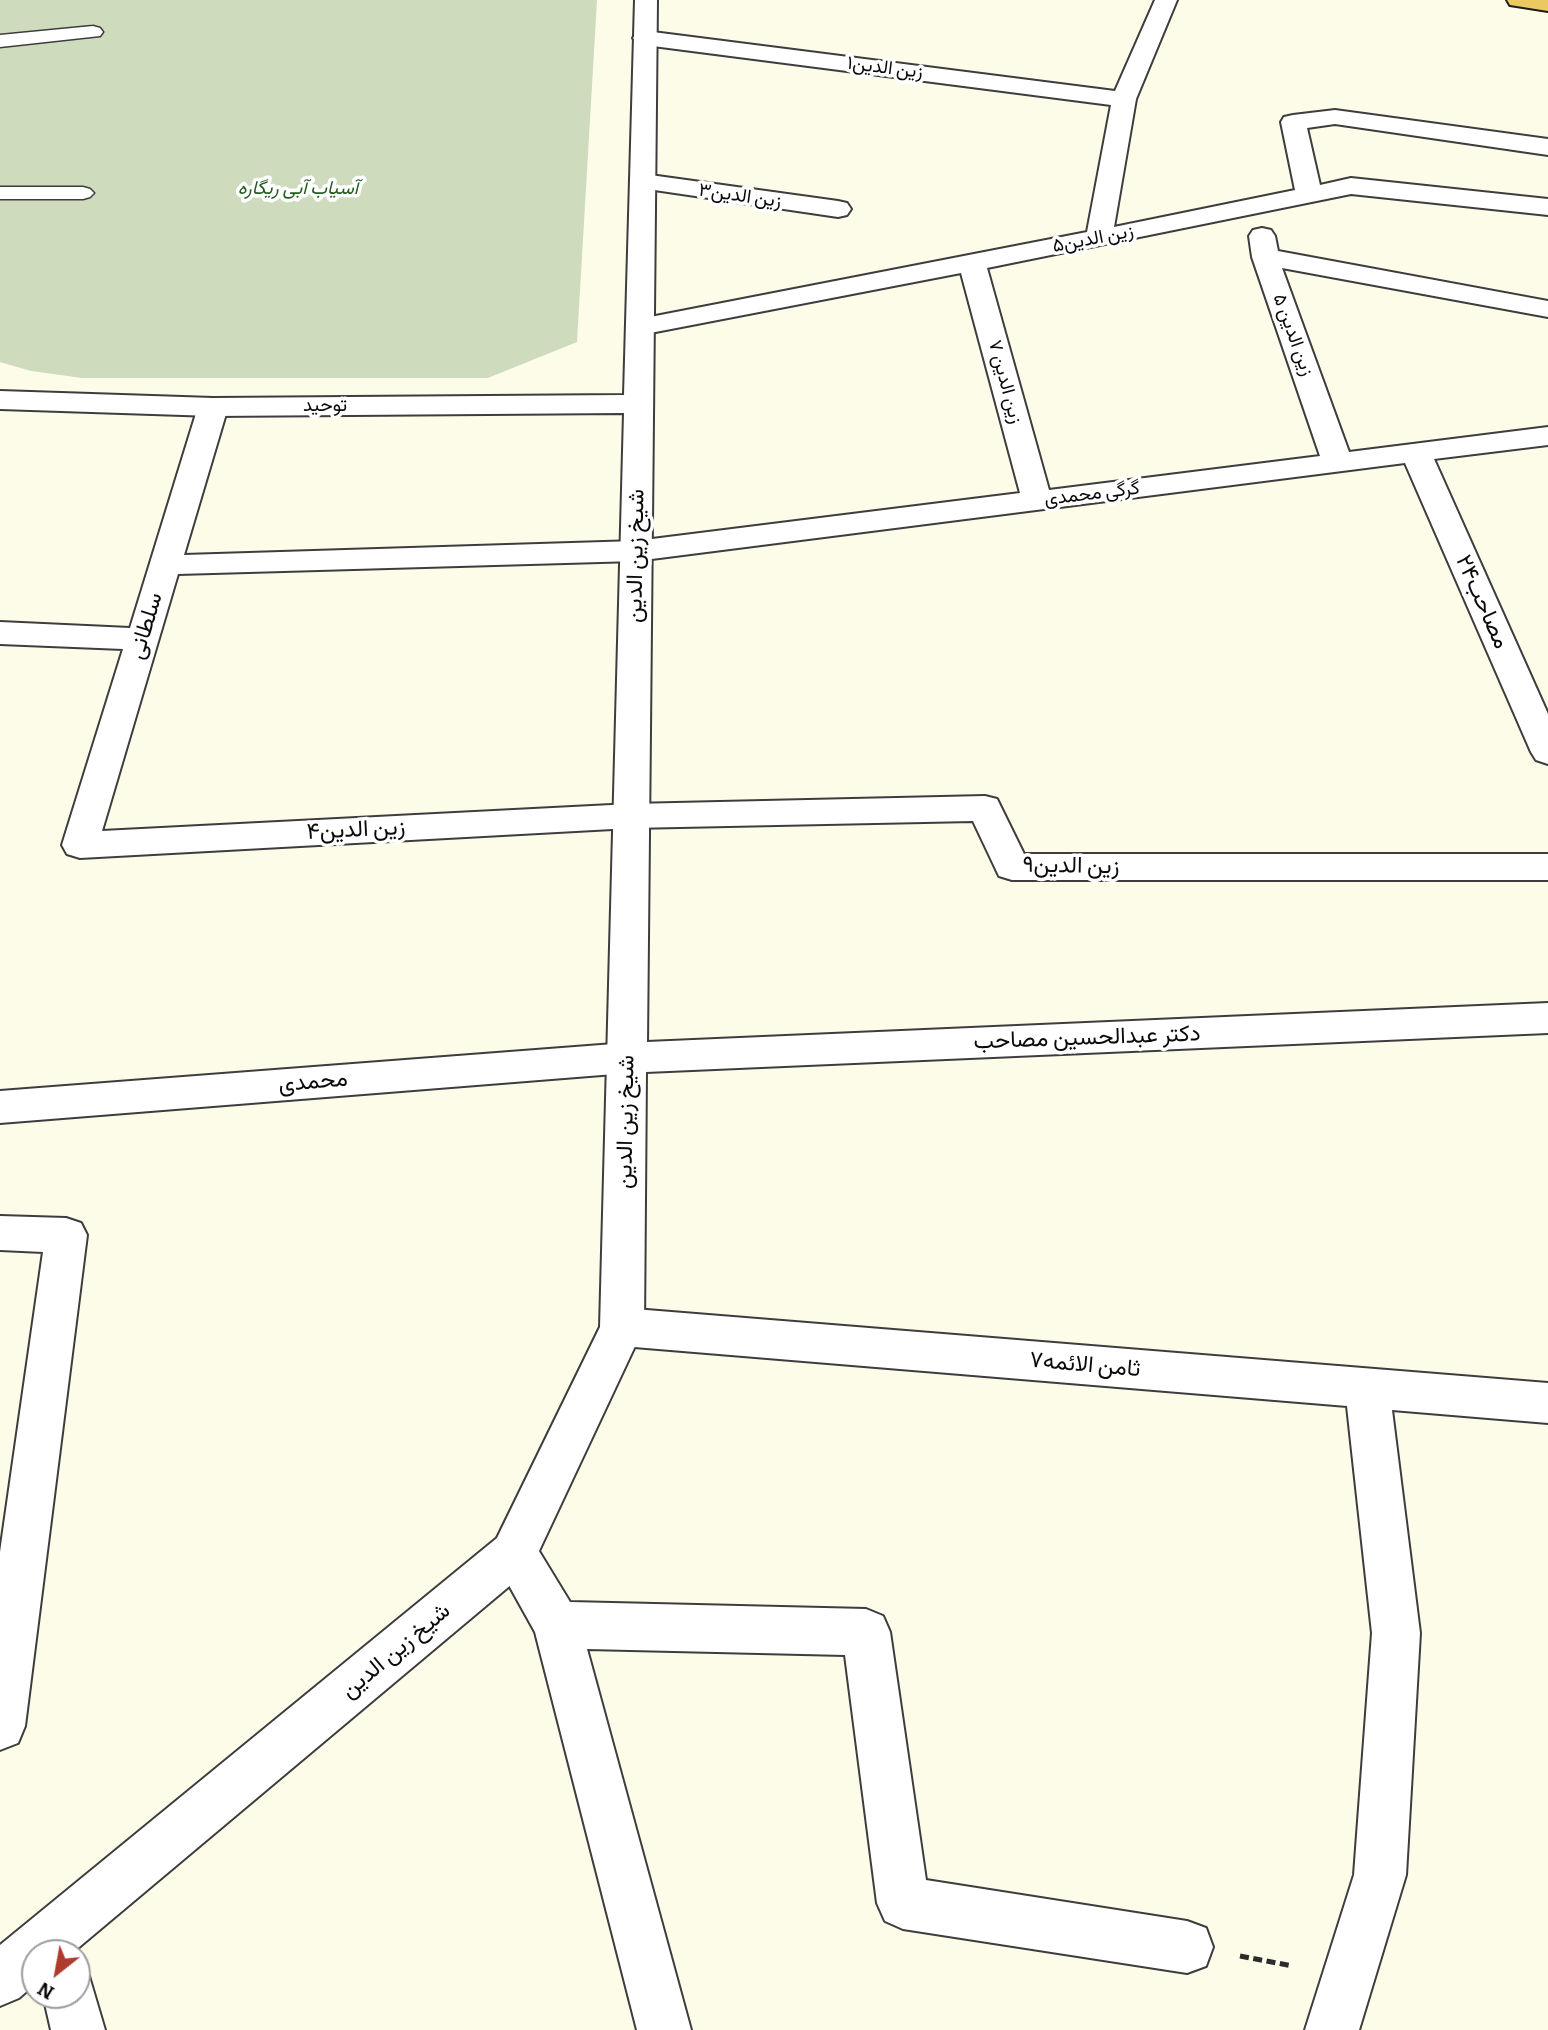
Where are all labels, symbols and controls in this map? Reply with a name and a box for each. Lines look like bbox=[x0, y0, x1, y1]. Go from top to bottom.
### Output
street label: زین الدین۱ bbox=[846, 52, 924, 84]
park label: آسیاب آبی ریگاره bbox=[238, 178, 358, 200]
street label: زین الدین۳ bbox=[697, 179, 783, 213]
street label: زین الدین۵ bbox=[1051, 220, 1135, 258]
street label: زین الدین ۵ bbox=[1268, 291, 1318, 379]
street label: زین الدین ۷ bbox=[983, 338, 1027, 426]
street label: توحید bbox=[303, 395, 347, 417]
street label: گرگی محمدی bbox=[1043, 477, 1141, 511]
street label: شیخ زین الدین bbox=[621, 489, 651, 623]
street label: مصاحب۲۴ bbox=[1449, 551, 1515, 653]
street label: سلطانی bbox=[123, 589, 169, 663]
street label: زین الدین۴ bbox=[306, 814, 406, 846]
street label: زین الدین۹ bbox=[1022, 851, 1120, 881]
street label: دکتر عبدالحسین مصاحب bbox=[973, 1020, 1201, 1056]
street label: شیخ زین الدین bbox=[611, 1055, 641, 1189]
street label: محمدی bbox=[277, 1065, 349, 1099]
street label: ثامن الا‌ئمه۷ bbox=[1028, 1346, 1142, 1384]
street label: شیخ زین الدین bbox=[336, 1597, 456, 1705]
north arrow bbox=[21, 1939, 91, 2009]
text: N bbox=[34, 1977, 58, 2004]

